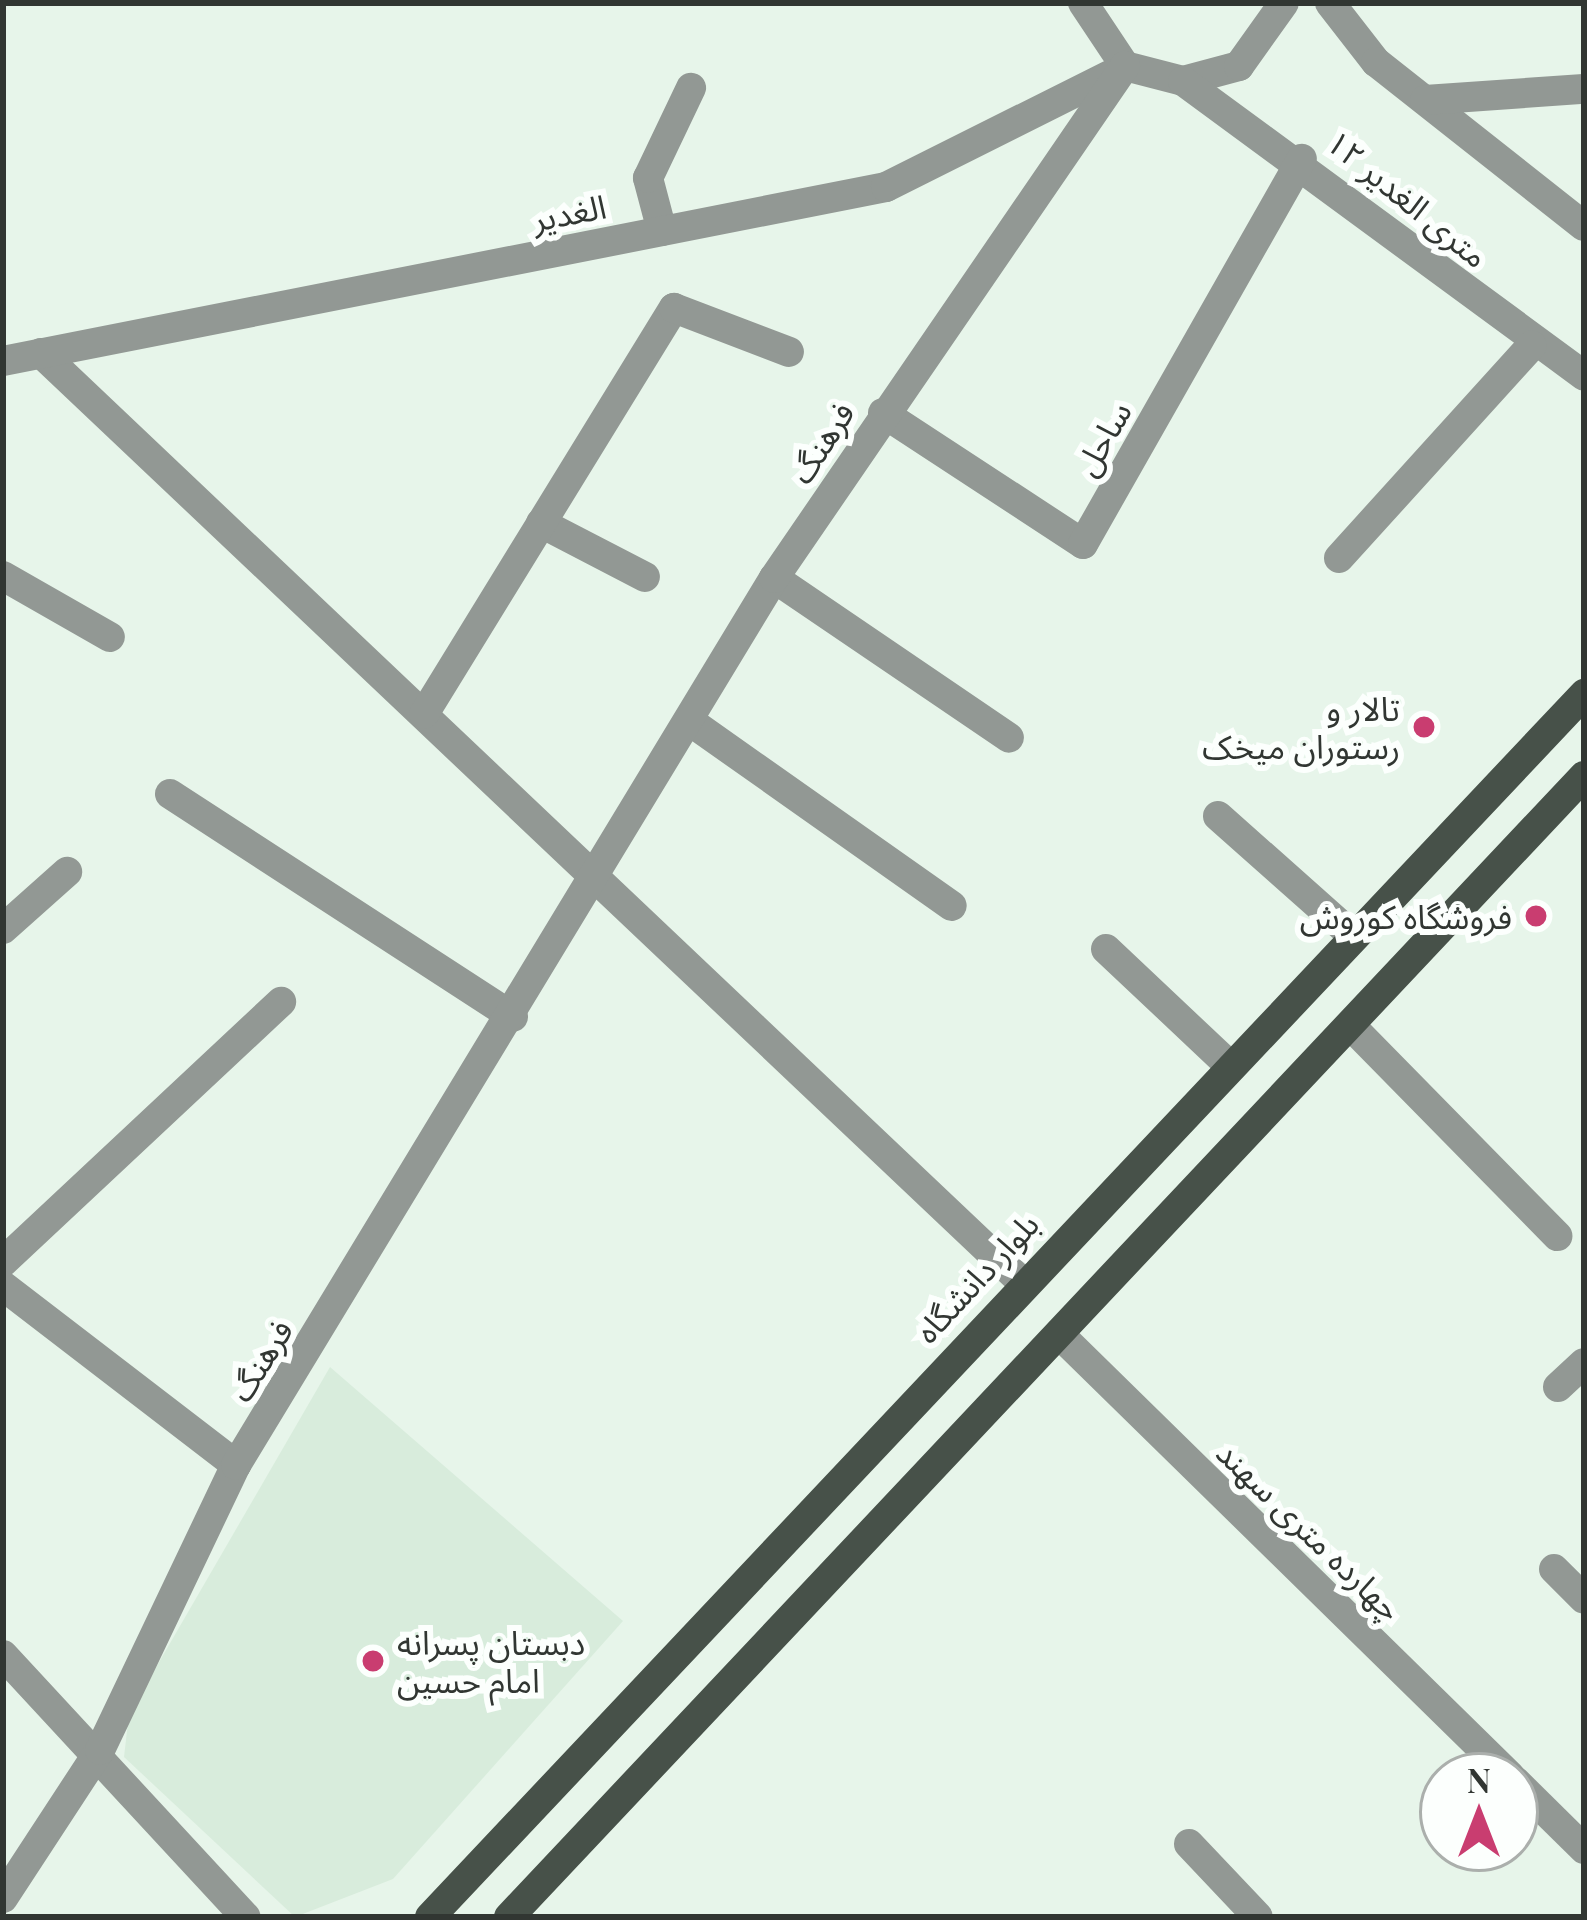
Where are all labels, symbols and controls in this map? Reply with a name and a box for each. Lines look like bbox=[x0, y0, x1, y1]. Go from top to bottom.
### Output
street label: ۱۲ متری الغدیر bbox=[1319, 121, 1497, 275]
street label: الغدیر bbox=[529, 185, 609, 239]
street label: فرهنگ bbox=[780, 394, 862, 490]
street label: ساحل bbox=[1065, 394, 1139, 482]
place label: تالار و رستوران میخک bbox=[1202, 688, 1400, 766]
marker: تالار و رستوران میخک bbox=[1411, 714, 1437, 740]
place label: فروشگاه کوروش bbox=[1300, 896, 1512, 936]
marker: فروشگاه کوروش bbox=[1523, 903, 1549, 929]
street label: بلوار دانشگاه bbox=[906, 1204, 1046, 1350]
street label: فرهنگ bbox=[220, 1312, 300, 1408]
street label: چهارده متری سهند bbox=[1209, 1432, 1411, 1628]
place label: دبستان پسرانه امام حسین bbox=[397, 1622, 585, 1700]
marker: دبستان پسرانه امام حسین bbox=[360, 1648, 386, 1674]
north arrow bbox=[1419, 1752, 1539, 1872]
text: N bbox=[1467, 1757, 1491, 1801]

